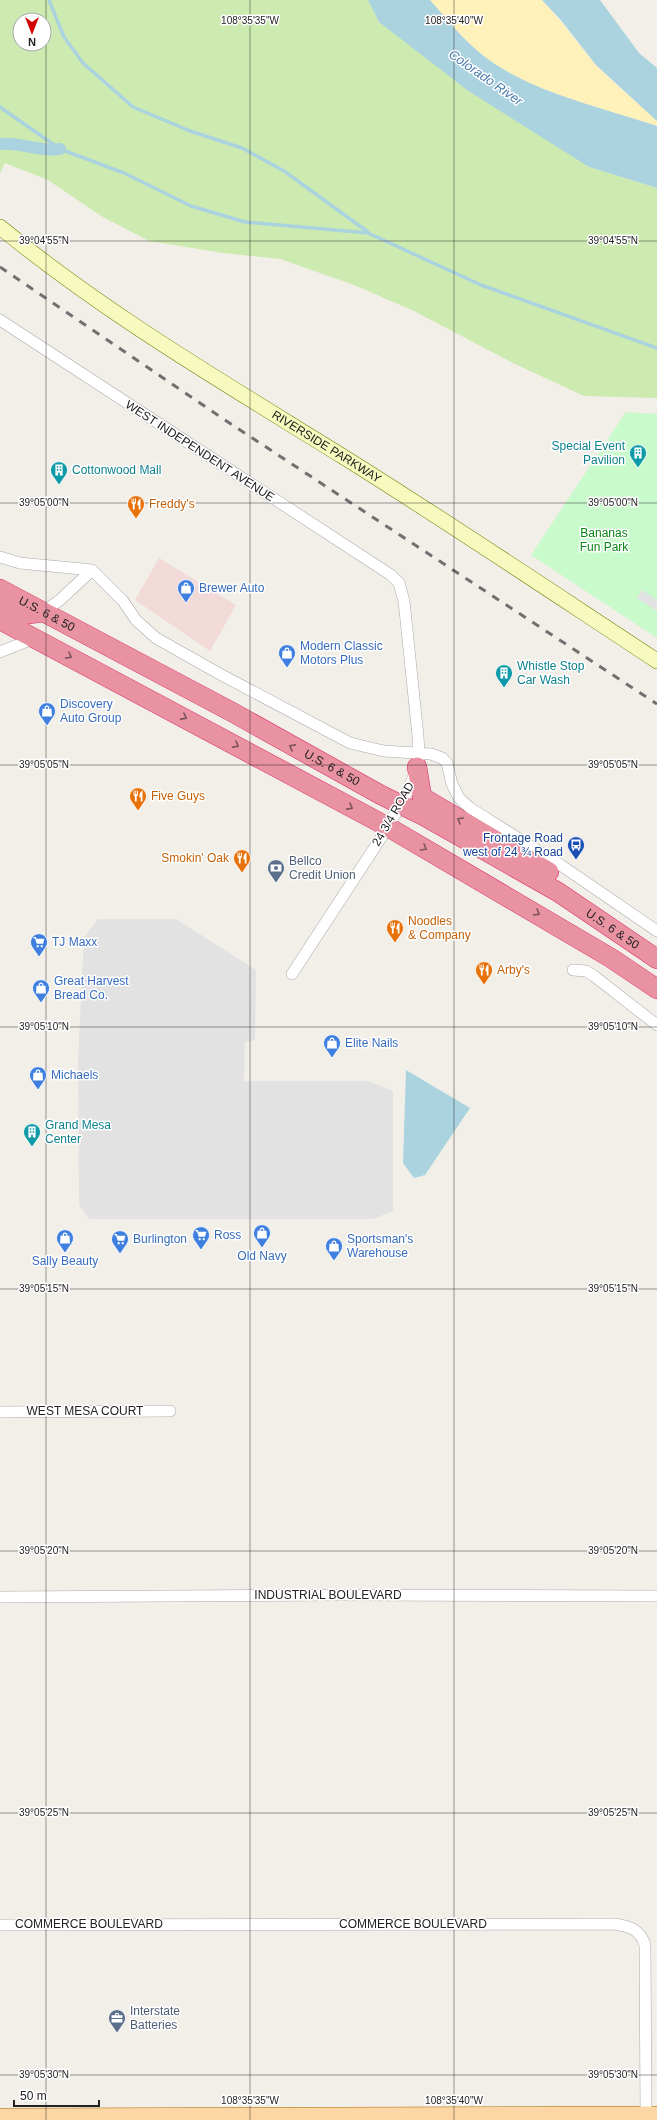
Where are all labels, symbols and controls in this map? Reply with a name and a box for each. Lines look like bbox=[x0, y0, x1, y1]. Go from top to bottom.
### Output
north arrow bbox=[12, 12, 52, 52]
text: 108°35'35"W bbox=[221, 15, 279, 26]
text: 108°35'40"W bbox=[425, 15, 483, 26]
text: N bbox=[28, 36, 36, 48]
water label: Colorado River bbox=[446, 46, 526, 109]
text: 39°04'55"N bbox=[19, 235, 69, 246]
text: 39°04'55"N bbox=[588, 235, 638, 246]
street label: WEST INDEPENDENT AVENUE bbox=[123, 398, 277, 504]
street label: RIVERSIDE PARKWAY bbox=[270, 408, 384, 486]
place label: Special Event Pavilion bbox=[552, 439, 626, 467]
building icon: Special Event Pavilion bbox=[628, 443, 648, 468]
building icon: Cottonwood Mall bbox=[49, 460, 69, 485]
place label: Cottonwood Mall bbox=[72, 463, 161, 477]
restaurant icon: Freddy's bbox=[126, 494, 146, 519]
text: 39°05'00"N bbox=[19, 497, 69, 508]
place label: Freddy's bbox=[149, 497, 195, 511]
text: 39°05'00"N bbox=[588, 497, 638, 508]
park label: Bananas Fun Park bbox=[580, 526, 629, 554]
shop icon: Brewer Auto bbox=[176, 578, 196, 603]
place label: Brewer Auto bbox=[199, 581, 265, 595]
street label: U.S. 6 & 50 bbox=[16, 593, 78, 635]
place label: Modern Classic Motors Plus bbox=[300, 639, 383, 667]
shop icon: Modern Classic Motors Plus bbox=[277, 643, 297, 668]
one-way arrow bbox=[65, 652, 72, 659]
place label: Whistle Stop Car Wash bbox=[517, 659, 585, 687]
building icon: Whistle Stop Car Wash bbox=[494, 663, 514, 688]
place label: Discovery Auto Group bbox=[60, 697, 122, 725]
shop icon: Discovery Auto Group bbox=[37, 701, 57, 726]
one-way arrow bbox=[180, 712, 187, 719]
one-way arrow bbox=[232, 740, 239, 747]
one-way arrow bbox=[289, 744, 297, 751]
street label: U.S. 6 & 50 bbox=[302, 747, 362, 789]
text: 39°05'05"N bbox=[19, 759, 69, 770]
text: 39°05'05"N bbox=[588, 759, 638, 770]
street label: 24 3/4 ROAD bbox=[369, 779, 417, 848]
restaurant icon: Five Guys bbox=[128, 786, 148, 811]
place label: Five Guys bbox=[151, 789, 205, 803]
one-way arrow bbox=[346, 802, 354, 809]
one-way arrow bbox=[457, 817, 464, 824]
place label: Frontage Road west of 24 ¾ Road bbox=[462, 831, 563, 859]
bus stop icon: Frontage Road west of 24 ¾ Road bbox=[566, 835, 586, 860]
one-way arrow bbox=[420, 843, 428, 851]
restaurant icon: Smokin' Oak bbox=[232, 848, 252, 873]
place label: Smokin' Oak bbox=[161, 851, 230, 865]
place label: Bellco Credit Union bbox=[289, 854, 356, 882]
bank icon: Bellco Credit Union bbox=[266, 858, 286, 883]
street label: U.S. 6 & 50 bbox=[583, 906, 642, 952]
one-way arrow bbox=[533, 909, 540, 916]
place label: Noodles & Company bbox=[408, 914, 471, 942]
restaurant icon: Noodles & Company bbox=[385, 918, 405, 943]
supermarket icon: TJ Maxx bbox=[29, 932, 49, 957]
place label: TJ Maxx bbox=[52, 935, 97, 949]
restaurant icon: Arby's bbox=[474, 960, 494, 985]
place label: Arby's bbox=[497, 963, 530, 977]
place label: Great Harvest Bread Co. bbox=[54, 974, 129, 1002]
shop icon: Great Harvest Bread Co. bbox=[31, 978, 51, 1003]
text: 39°05'10"N bbox=[19, 1021, 69, 1032]
text: 39°05'10"N bbox=[588, 1021, 638, 1032]
shop icon: Elite Nails bbox=[322, 1033, 342, 1058]
place label: Elite Nails bbox=[345, 1036, 398, 1050]
shop icon: Michaels bbox=[28, 1065, 48, 1090]
place label: Michaels bbox=[51, 1068, 98, 1082]
place label: Grand Mesa Center bbox=[45, 1118, 111, 1146]
building icon: Grand Mesa Center bbox=[22, 1122, 42, 1147]
shop icon: Old Navy bbox=[252, 1223, 272, 1248]
supermarket icon: Ross bbox=[191, 1225, 211, 1250]
shop icon: Sally Beauty bbox=[55, 1228, 75, 1253]
place label: Ross bbox=[214, 1228, 241, 1242]
supermarket icon: Burlington bbox=[110, 1229, 130, 1254]
place label: Burlington bbox=[133, 1232, 187, 1246]
place label: Sportsman's Warehouse bbox=[347, 1232, 413, 1260]
shop icon: Sportsman's Warehouse bbox=[324, 1236, 344, 1261]
place label: Old Navy bbox=[237, 1249, 287, 1263]
place label: Sally Beauty bbox=[32, 1254, 98, 1268]
text: 39°05'15"N bbox=[19, 1283, 69, 1294]
text: 39°05'15"N bbox=[588, 1283, 638, 1294]
street label: WEST MESA COURT bbox=[27, 1404, 144, 1418]
text: 39°05'20"N bbox=[19, 1545, 69, 1556]
text: 39°05'20"N bbox=[588, 1545, 638, 1556]
street label: INDUSTRIAL BOULEVARD bbox=[254, 1588, 402, 1602]
text: 39°05'25"N bbox=[19, 1807, 69, 1818]
text: 39°05'25"N bbox=[588, 1807, 638, 1818]
street label: COMMERCE BOULEVARD bbox=[15, 1917, 163, 1931]
street label: COMMERCE BOULEVARD bbox=[339, 1917, 487, 1931]
place label: Interstate Batteries bbox=[130, 2004, 180, 2032]
office icon: Interstate Batteries bbox=[107, 2008, 127, 2033]
text: 39°05'30"N bbox=[19, 2069, 69, 2080]
text: 39°05'30"N bbox=[588, 2069, 638, 2080]
scale bar bbox=[14, 2082, 99, 2108]
text: 50 m bbox=[20, 2089, 47, 2103]
text: 108°35'35"W bbox=[221, 2095, 279, 2106]
text: 108°35'40"W bbox=[425, 2095, 483, 2106]

